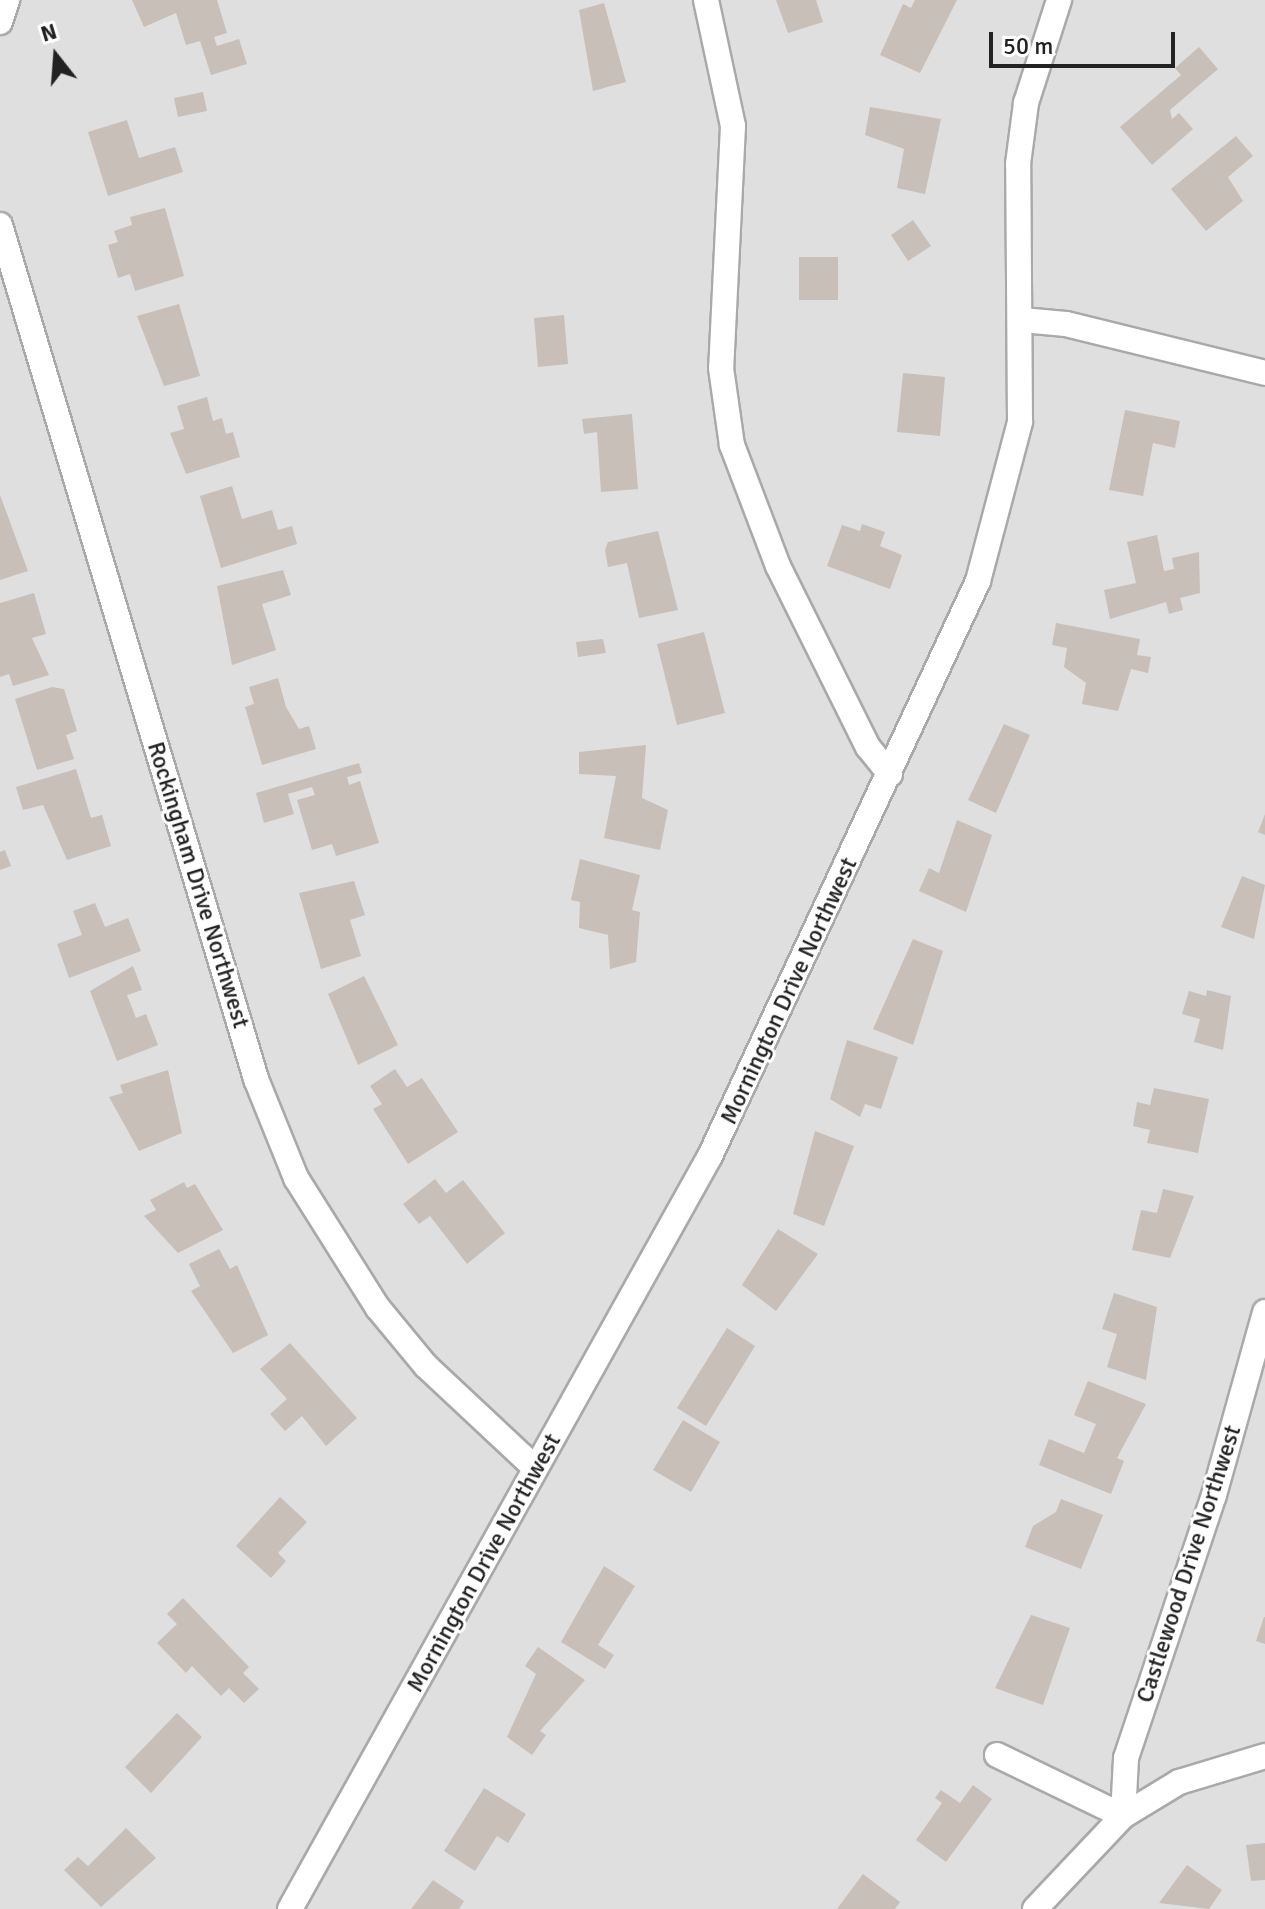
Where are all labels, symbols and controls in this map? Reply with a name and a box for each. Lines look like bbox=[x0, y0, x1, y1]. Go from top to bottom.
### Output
north arrow bbox=[16, 16, 96, 96]
scale bar bbox=[993, 16, 1179, 66]
text: N bbox=[38, 17, 60, 48]
text: 50 m bbox=[1003, 31, 1053, 61]
street label: Rockingham Drive Northwest bbox=[141, 738, 255, 1032]
street label: Mornington Drive Northwest bbox=[714, 853, 864, 1129]
street label: Castlewood Drive Northwest bbox=[1130, 1422, 1248, 1706]
street label: Mornington Drive Northwest bbox=[401, 1429, 567, 1697]

